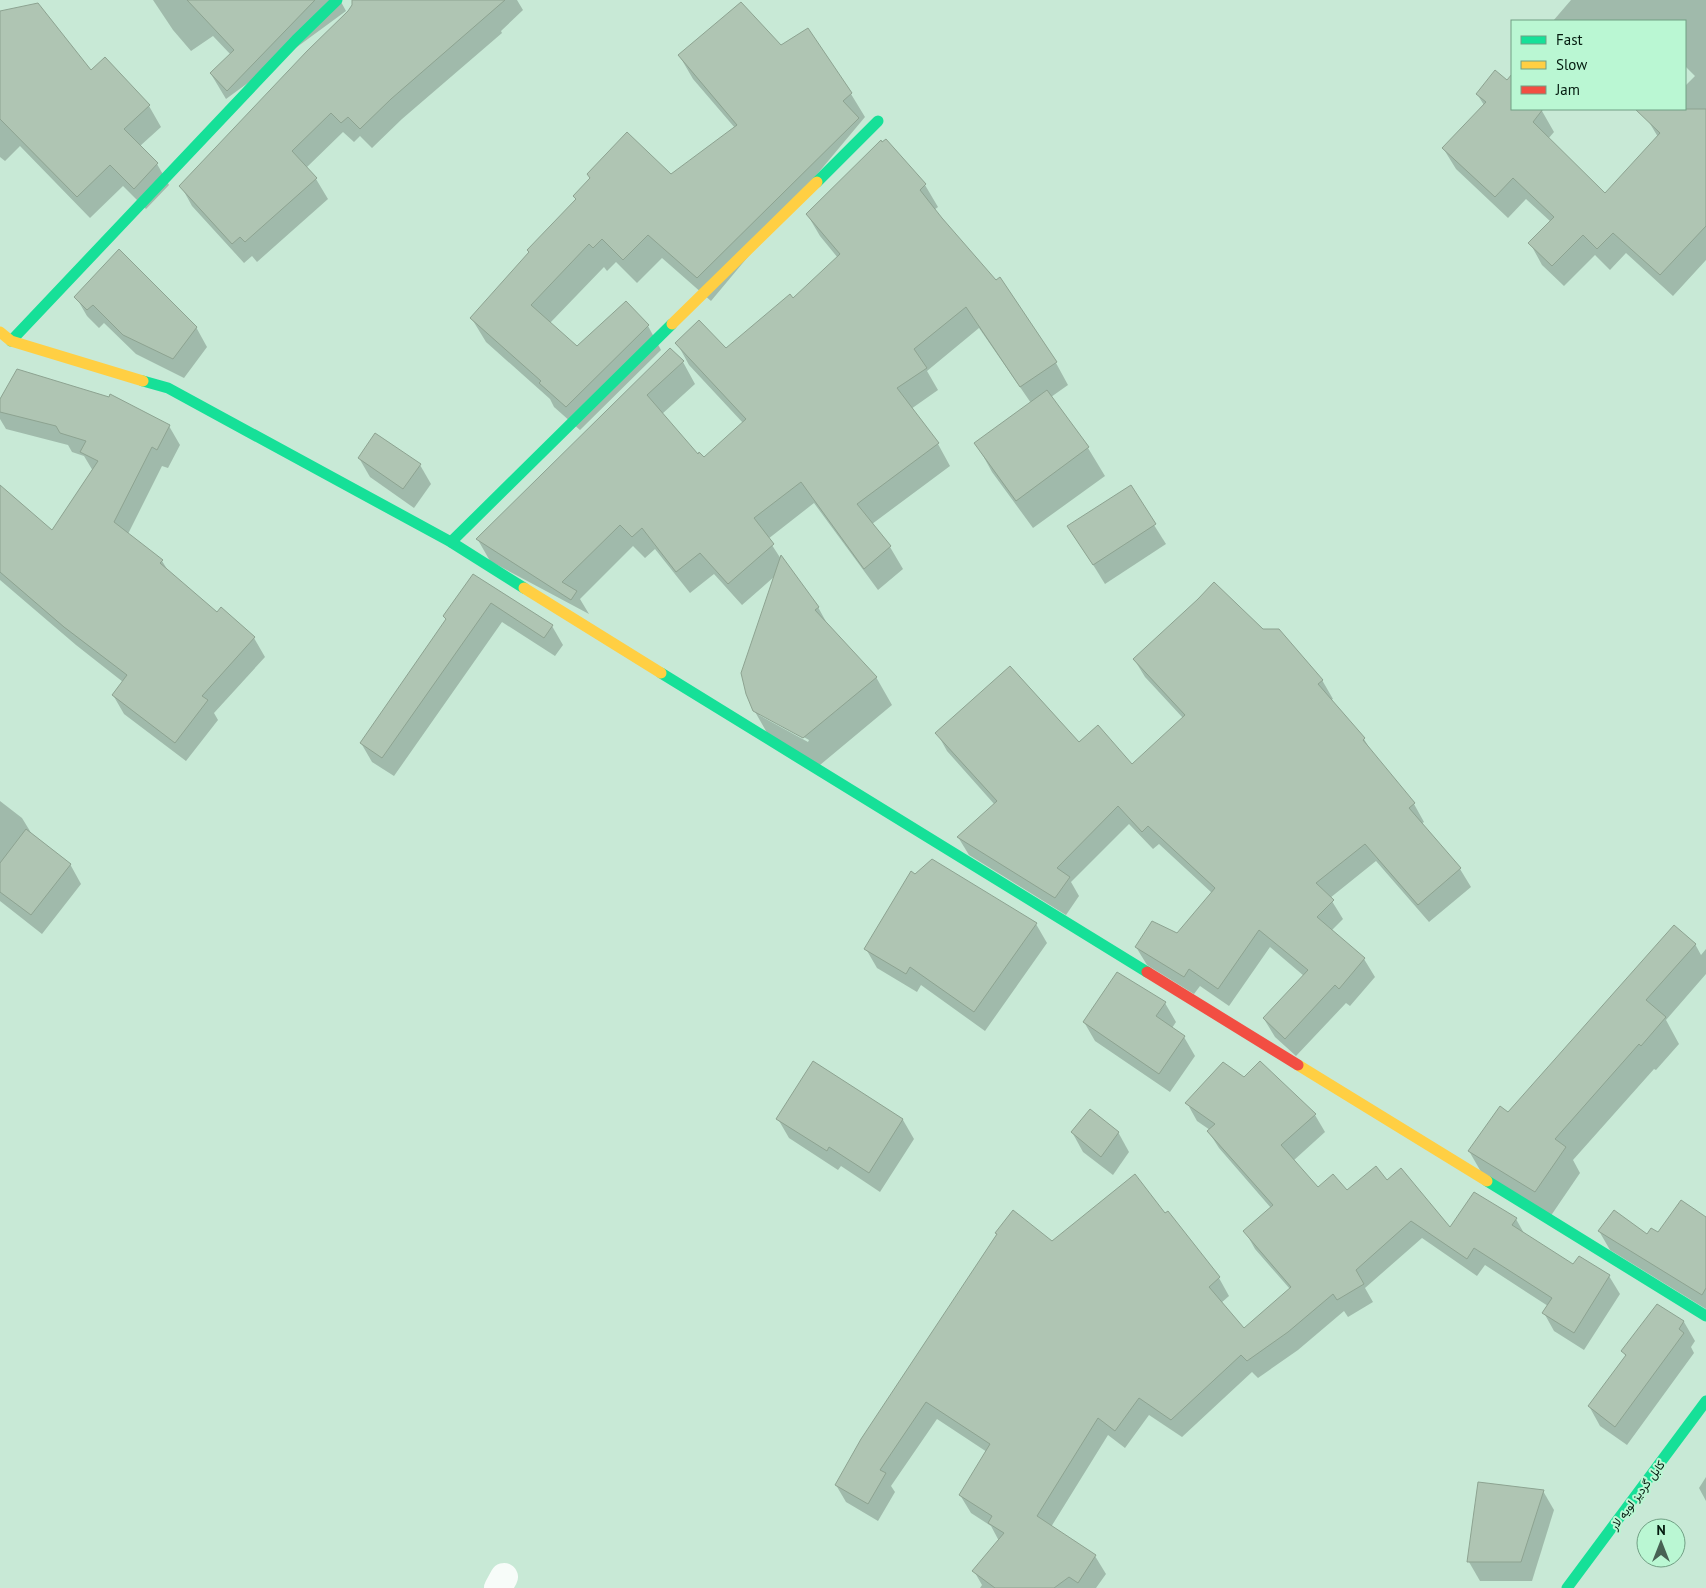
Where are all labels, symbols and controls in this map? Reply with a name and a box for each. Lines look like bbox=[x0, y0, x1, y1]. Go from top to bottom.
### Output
legend bbox=[1511, 20, 1686, 110]
text: Fast bbox=[1556, 30, 1583, 49]
text: Slow bbox=[1556, 55, 1587, 74]
text: Jam bbox=[1555, 80, 1580, 99]
street label: کابل گردیز لویه لار bbox=[1605, 1457, 1669, 1534]
north arrow bbox=[1636, 1518, 1686, 1568]
text: N bbox=[1656, 1521, 1666, 1539]

